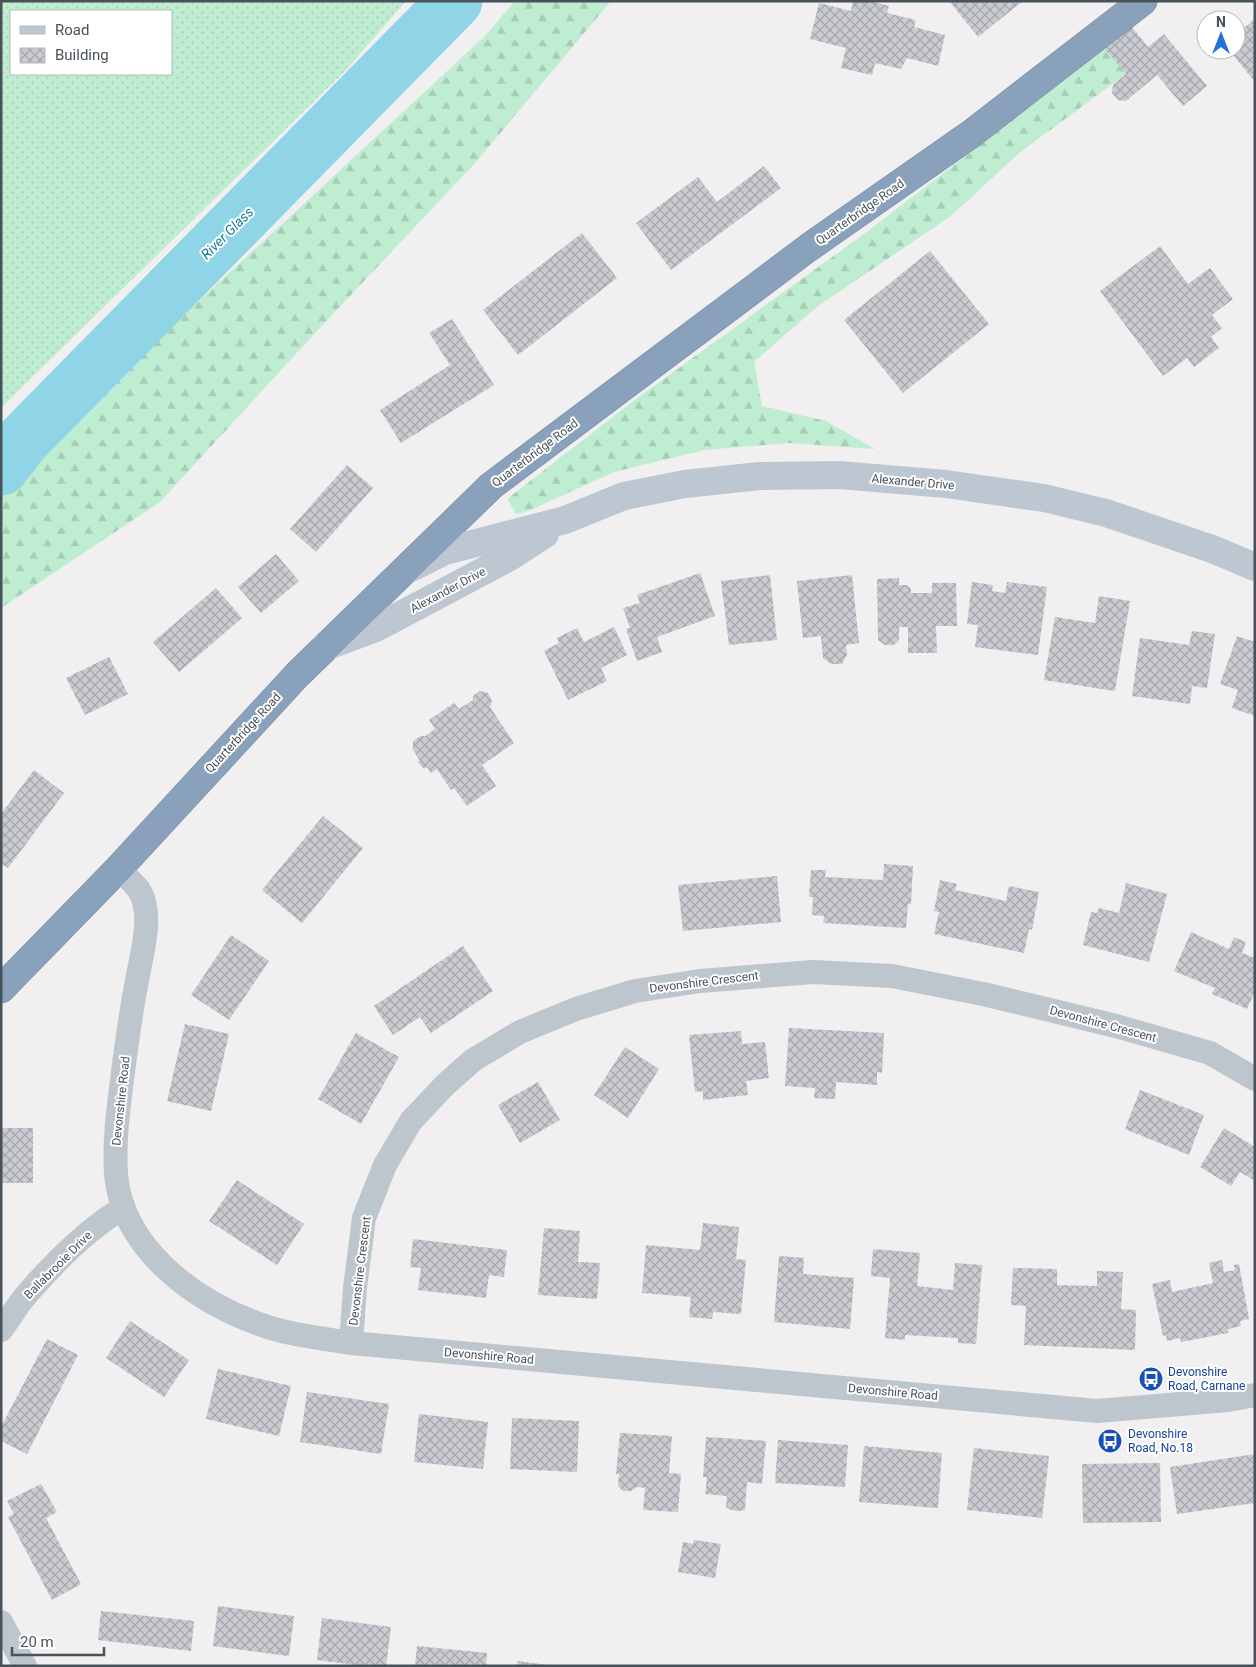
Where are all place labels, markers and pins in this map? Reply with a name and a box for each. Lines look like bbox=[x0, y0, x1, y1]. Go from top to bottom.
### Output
place label: Devonshire Road, Carnane bbox=[1168, 1365, 1245, 1393]
bus stop icon: Devonshire Road, Carnane bbox=[1138, 1366, 1164, 1392]
place label: Devonshire Road, No.18 bbox=[1128, 1427, 1193, 1455]
bus stop icon: Devonshire Road, No.18 bbox=[1097, 1428, 1123, 1454]

